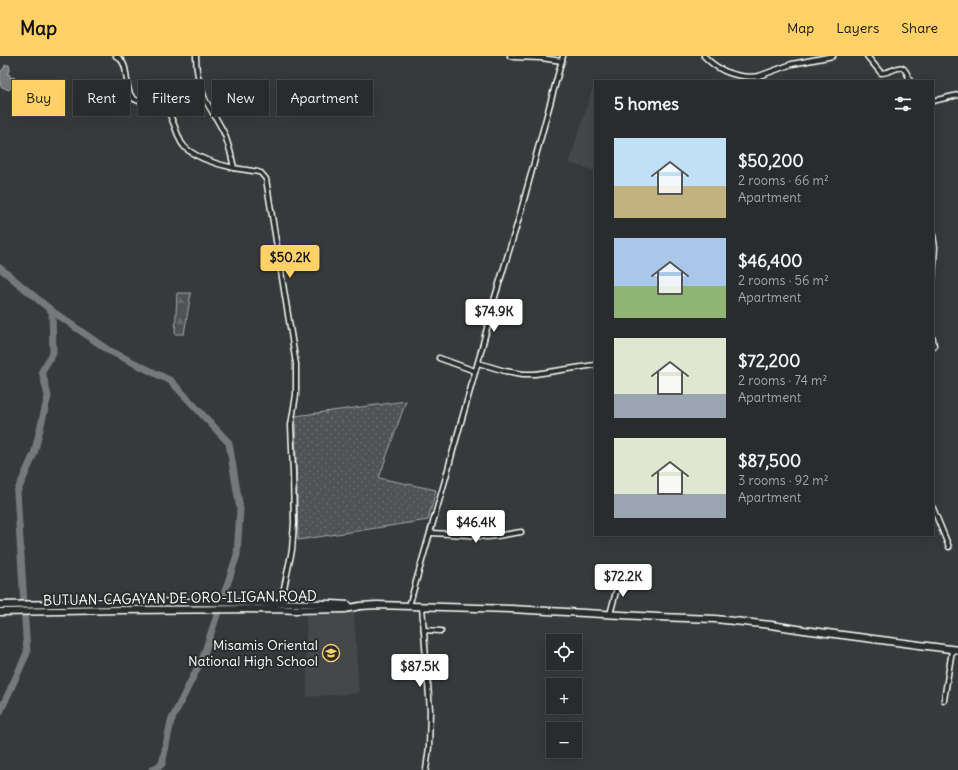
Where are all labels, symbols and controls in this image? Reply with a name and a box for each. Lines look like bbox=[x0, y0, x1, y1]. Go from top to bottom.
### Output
text: Map bbox=[20, 16, 57, 40]
text: Map bbox=[787, 19, 814, 37]
text: Layers bbox=[836, 19, 879, 37]
text: Share bbox=[901, 19, 938, 37]
chip: Buy bbox=[12, 80, 65, 116]
chip: Rent bbox=[73, 80, 130, 116]
chip: Filters bbox=[138, 80, 204, 116]
chip: New bbox=[212, 80, 269, 116]
chip: Apartment bbox=[277, 80, 373, 116]
text: 5 homes bbox=[614, 93, 679, 115]
icon: filters bbox=[892, 93, 914, 115]
text: $50,200 bbox=[738, 150, 804, 172]
icon: home bbox=[646, 154, 694, 202]
text: 2 rooms · 66 m² bbox=[738, 172, 829, 189]
text: Apartment bbox=[738, 189, 801, 206]
pin: $50.2K bbox=[257, 245, 323, 279]
text: $50.2K bbox=[269, 249, 311, 266]
text: $46,400 bbox=[738, 250, 803, 272]
icon: home bbox=[646, 254, 694, 302]
text: 2 rooms · 56 m² bbox=[738, 272, 829, 289]
text: Apartment bbox=[738, 289, 801, 306]
pin: $74.9K bbox=[461, 299, 527, 333]
text: $74.9K bbox=[474, 303, 514, 320]
text: $72,200 bbox=[738, 350, 800, 372]
icon: home bbox=[646, 354, 694, 402]
text: 2 rooms · 74 m² bbox=[738, 372, 827, 389]
text: Apartment bbox=[738, 389, 801, 406]
text: $87,500 bbox=[738, 450, 801, 472]
icon: home bbox=[646, 454, 694, 502]
text: 3 rooms · 92 m² bbox=[738, 472, 829, 489]
text: Apartment bbox=[738, 489, 801, 506]
pin: $46.4K bbox=[443, 510, 509, 544]
text: $46.4K bbox=[456, 514, 496, 531]
pin: $72.2K bbox=[590, 564, 656, 598]
text: $72.2K bbox=[604, 568, 642, 585]
street label: BUTUAN-CAGAYAN DE ORO-ILIGAN ROAD bbox=[43, 587, 317, 609]
map controls bbox=[546, 634, 582, 758]
button: locate bbox=[546, 634, 582, 670]
place label: Misamis Oriental National High School bbox=[188, 636, 318, 670]
school or university icon: Misamis Oriental National High School bbox=[321, 643, 341, 663]
pin: $87.5K bbox=[387, 654, 453, 688]
text: $87.5K bbox=[400, 658, 440, 675]
button: + bbox=[546, 678, 582, 714]
button: − bbox=[546, 722, 582, 758]

